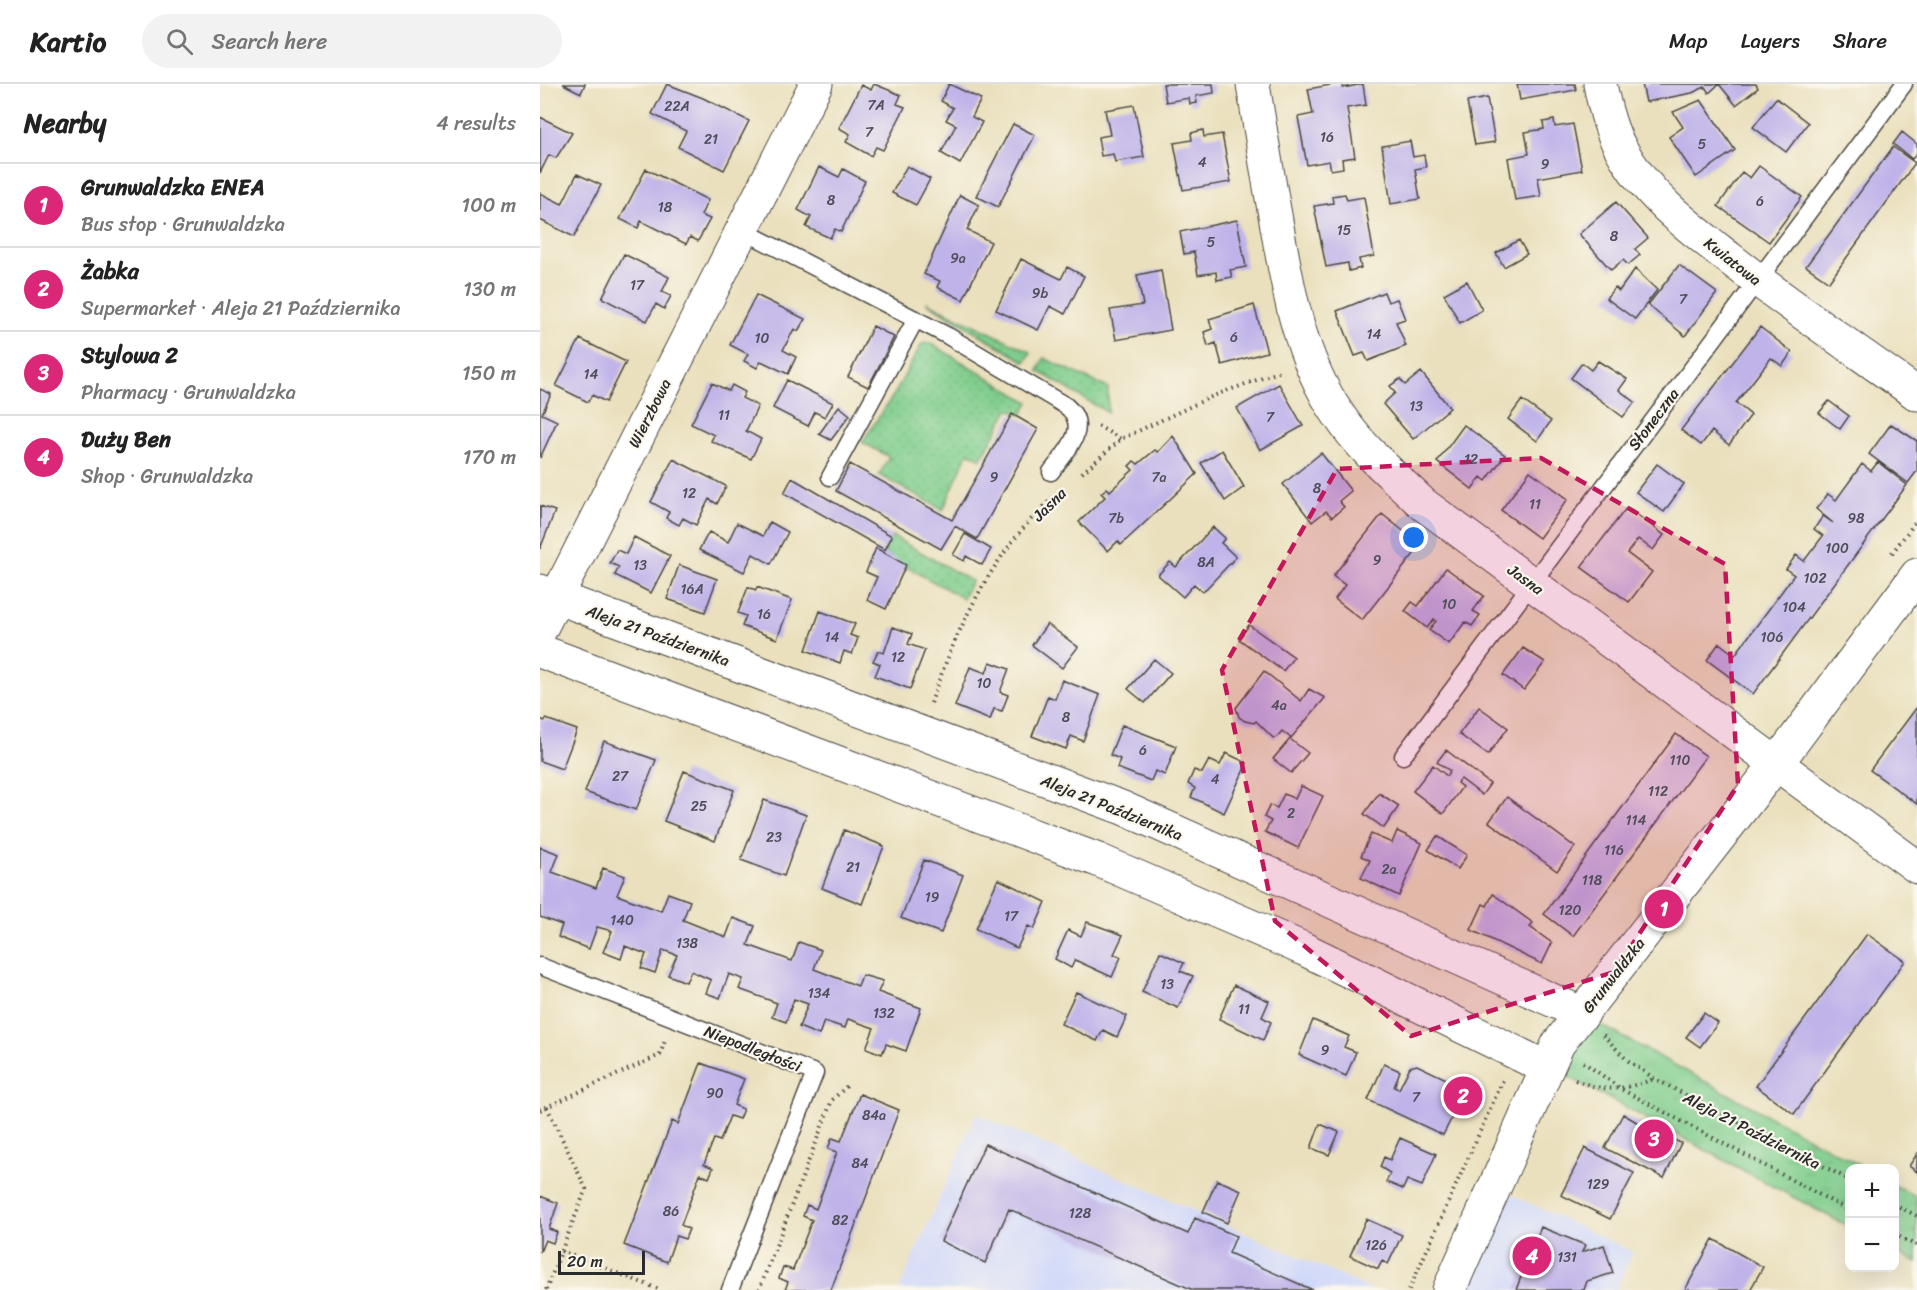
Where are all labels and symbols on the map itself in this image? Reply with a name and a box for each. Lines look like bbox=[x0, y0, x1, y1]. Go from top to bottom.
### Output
house number: 7A bbox=[867, 93, 885, 118]
house number: 22A bbox=[664, 94, 690, 119]
house number: 7 bbox=[865, 120, 874, 145]
house number: 16 bbox=[1320, 125, 1334, 150]
house number: 21 bbox=[704, 127, 718, 152]
house number: 5 bbox=[1698, 132, 1707, 157]
house number: 4 bbox=[1198, 150, 1207, 175]
house number: 9 bbox=[1541, 152, 1550, 177]
house number: 8 bbox=[827, 188, 836, 213]
house number: 6 bbox=[1756, 189, 1764, 214]
house number: 18 bbox=[658, 195, 673, 220]
house number: 15 bbox=[1337, 218, 1352, 243]
house number: 8 bbox=[1610, 224, 1619, 249]
street label: Kwiatowa bbox=[1697, 229, 1768, 294]
house number: 5 bbox=[1207, 230, 1216, 255]
house number: 9a bbox=[950, 246, 966, 271]
house number: 17 bbox=[630, 273, 645, 298]
house number: 9b bbox=[1032, 281, 1048, 306]
house number: 7 bbox=[1679, 287, 1688, 312]
house number: 14 bbox=[1367, 322, 1382, 347]
house number: 6 bbox=[1230, 325, 1238, 350]
house number: 10 bbox=[755, 326, 770, 351]
house number: 14 bbox=[584, 362, 599, 387]
street label: Wierzbowa bbox=[620, 373, 679, 453]
street label: Słoneczna bbox=[1620, 382, 1687, 457]
house number: 13 bbox=[1409, 394, 1423, 419]
house number: 11 bbox=[718, 403, 730, 428]
house number: 7 bbox=[1266, 405, 1275, 430]
house number: 12 bbox=[1464, 447, 1478, 472]
house number: 9 bbox=[990, 465, 999, 490]
house number: 7a bbox=[1151, 465, 1167, 490]
house number: 8 bbox=[1313, 476, 1322, 501]
street label: Jasna bbox=[1024, 479, 1074, 529]
house number: 12 bbox=[682, 481, 696, 506]
house number: 11 bbox=[1529, 492, 1541, 517]
house number: 7b bbox=[1108, 506, 1124, 531]
house number: 98 bbox=[1847, 506, 1865, 531]
your location bbox=[1399, 523, 1428, 552]
house number: 100 bbox=[1825, 536, 1849, 561]
house number: 9 bbox=[1373, 548, 1382, 573]
house number: 8A bbox=[1197, 550, 1215, 575]
house number: 13 bbox=[633, 553, 647, 578]
street label: Jasna bbox=[1500, 555, 1551, 603]
house number: 102 bbox=[1804, 566, 1826, 591]
house number: 16A bbox=[680, 577, 704, 602]
house number: 10 bbox=[1442, 592, 1457, 617]
house number: 104 bbox=[1782, 595, 1806, 620]
street label: Aleja 21 Października bbox=[581, 596, 734, 675]
house number: 16 bbox=[757, 602, 771, 627]
house number: 14 bbox=[825, 625, 840, 650]
house number: 106 bbox=[1761, 625, 1783, 650]
house number: 12 bbox=[891, 645, 905, 670]
house number: 10 bbox=[977, 671, 992, 696]
house number: 4a bbox=[1271, 693, 1287, 718]
house number: 8 bbox=[1062, 705, 1071, 730]
house number: 6 bbox=[1139, 738, 1147, 763]
house number: 110 bbox=[1670, 748, 1691, 773]
house number: 27 bbox=[612, 764, 629, 789]
street label: Aleja 21 Października bbox=[1035, 765, 1187, 849]
house number: 4 bbox=[1211, 767, 1220, 792]
house number: 112 bbox=[1648, 779, 1668, 804]
house number: 25 bbox=[691, 794, 708, 819]
house number: 2 bbox=[1287, 801, 1295, 826]
house number: 114 bbox=[1626, 808, 1647, 833]
house number: 23 bbox=[766, 825, 782, 850]
house number: 116 bbox=[1604, 838, 1624, 863]
house number: 21 bbox=[846, 855, 860, 880]
house number: 2a bbox=[1381, 857, 1397, 882]
house number: 118 bbox=[1582, 868, 1603, 893]
house number: 19 bbox=[925, 885, 940, 910]
pin: 1 bbox=[1644, 886, 1684, 932]
house number: 120 bbox=[1559, 898, 1582, 923]
house number: 17 bbox=[1004, 904, 1019, 929]
house number: 140 bbox=[610, 908, 634, 933]
house number: 138 bbox=[676, 931, 699, 956]
street label: Grunwaldzka bbox=[1574, 931, 1653, 1020]
house number: 13 bbox=[1160, 972, 1174, 997]
house number: 134 bbox=[808, 981, 830, 1006]
house number: 11 bbox=[1238, 997, 1250, 1022]
house number: 132 bbox=[873, 1001, 895, 1026]
street label: Niepodległości bbox=[700, 1017, 806, 1081]
house number: 9 bbox=[1321, 1038, 1330, 1063]
pin: 2 bbox=[1444, 1074, 1482, 1118]
house number: 90 bbox=[706, 1081, 724, 1106]
street label: Aleja 21 Października bbox=[1677, 1083, 1826, 1178]
house number: 7 bbox=[1412, 1085, 1421, 1110]
house number: 84a bbox=[862, 1103, 886, 1128]
pin: 3 bbox=[1634, 1116, 1674, 1162]
house number: 84 bbox=[851, 1151, 869, 1176]
house number: 129 bbox=[1587, 1172, 1610, 1197]
house number: 86 bbox=[663, 1199, 679, 1224]
house number: 128 bbox=[1069, 1201, 1092, 1226]
house number: 82 bbox=[832, 1208, 848, 1233]
house number: 126 bbox=[1365, 1233, 1387, 1258]
pin: 4 bbox=[1512, 1234, 1552, 1278]
house number: 131 bbox=[1557, 1245, 1577, 1270]
scale bar bbox=[558, 1248, 645, 1276]

